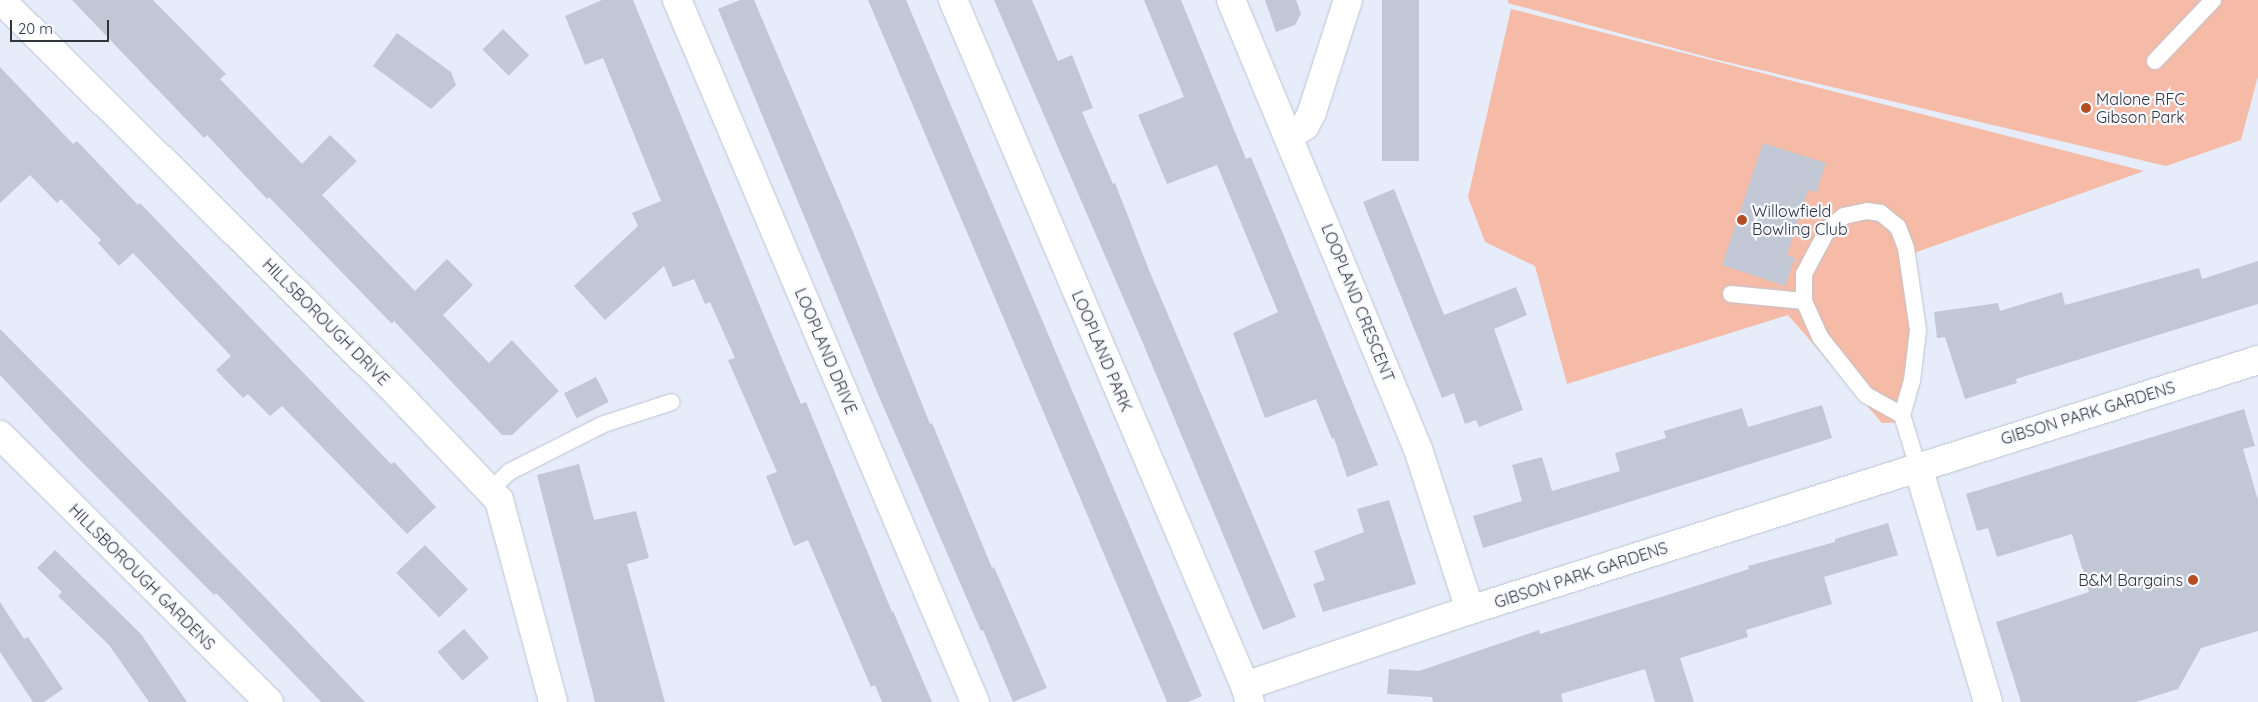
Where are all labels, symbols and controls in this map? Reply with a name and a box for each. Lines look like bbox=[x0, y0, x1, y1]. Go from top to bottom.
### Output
scale bar bbox=[12, 10, 111, 42]
text: 20 m bbox=[18, 19, 53, 38]
place label: Malone RFC Gibson Park bbox=[2096, 89, 2185, 127]
marker: Malone RFC Gibson Park bbox=[2080, 102, 2092, 114]
place label: Willowfield Bowling Club bbox=[1752, 201, 1848, 239]
marker: Willowfield Bowling Club bbox=[1736, 214, 1748, 226]
street label: LOOPLAND CRESCENT bbox=[1317, 221, 1399, 385]
street label: HILLSBOROUGH DRIVE bbox=[259, 255, 393, 389]
street label: LOOPLAND DRIVE bbox=[791, 285, 861, 417]
street label: LOOPLAND PARK bbox=[1068, 288, 1136, 414]
street label: GIBSON PARK GARDENS bbox=[1998, 377, 2178, 449]
street label: HILLSBOROUGH GARDENS bbox=[65, 500, 219, 654]
street label: GIBSON PARK GARDENS bbox=[1492, 538, 1670, 612]
place label: B&M Bargains bbox=[2078, 570, 2183, 590]
marker: B&M Bargains bbox=[2187, 574, 2199, 586]

